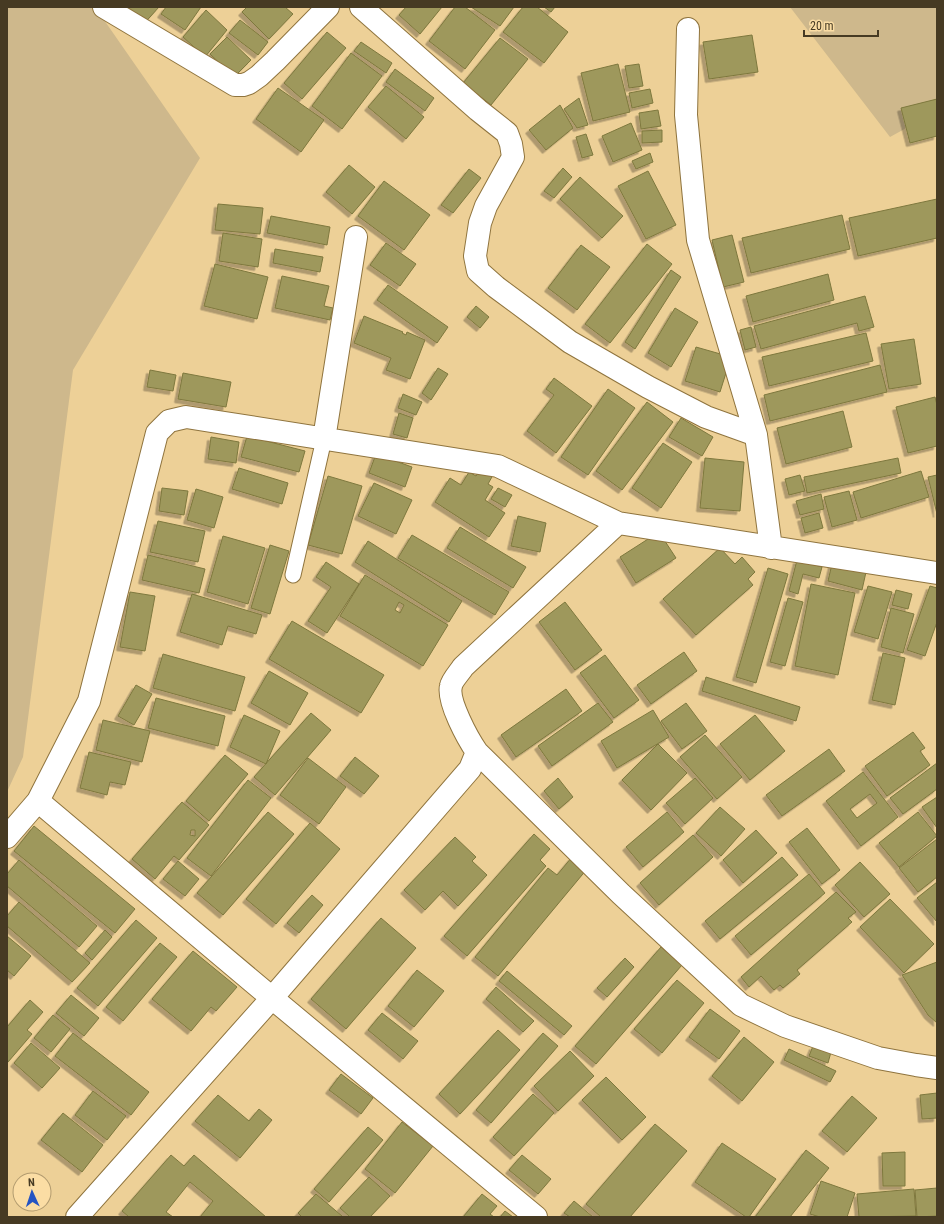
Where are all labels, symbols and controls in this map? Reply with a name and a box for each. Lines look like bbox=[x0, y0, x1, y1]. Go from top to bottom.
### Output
scale bar bbox=[804, 12, 878, 38]
text: 20 m bbox=[810, 19, 834, 33]
north arrow bbox=[12, 1172, 52, 1212]
text: N bbox=[28, 1176, 35, 1189]

